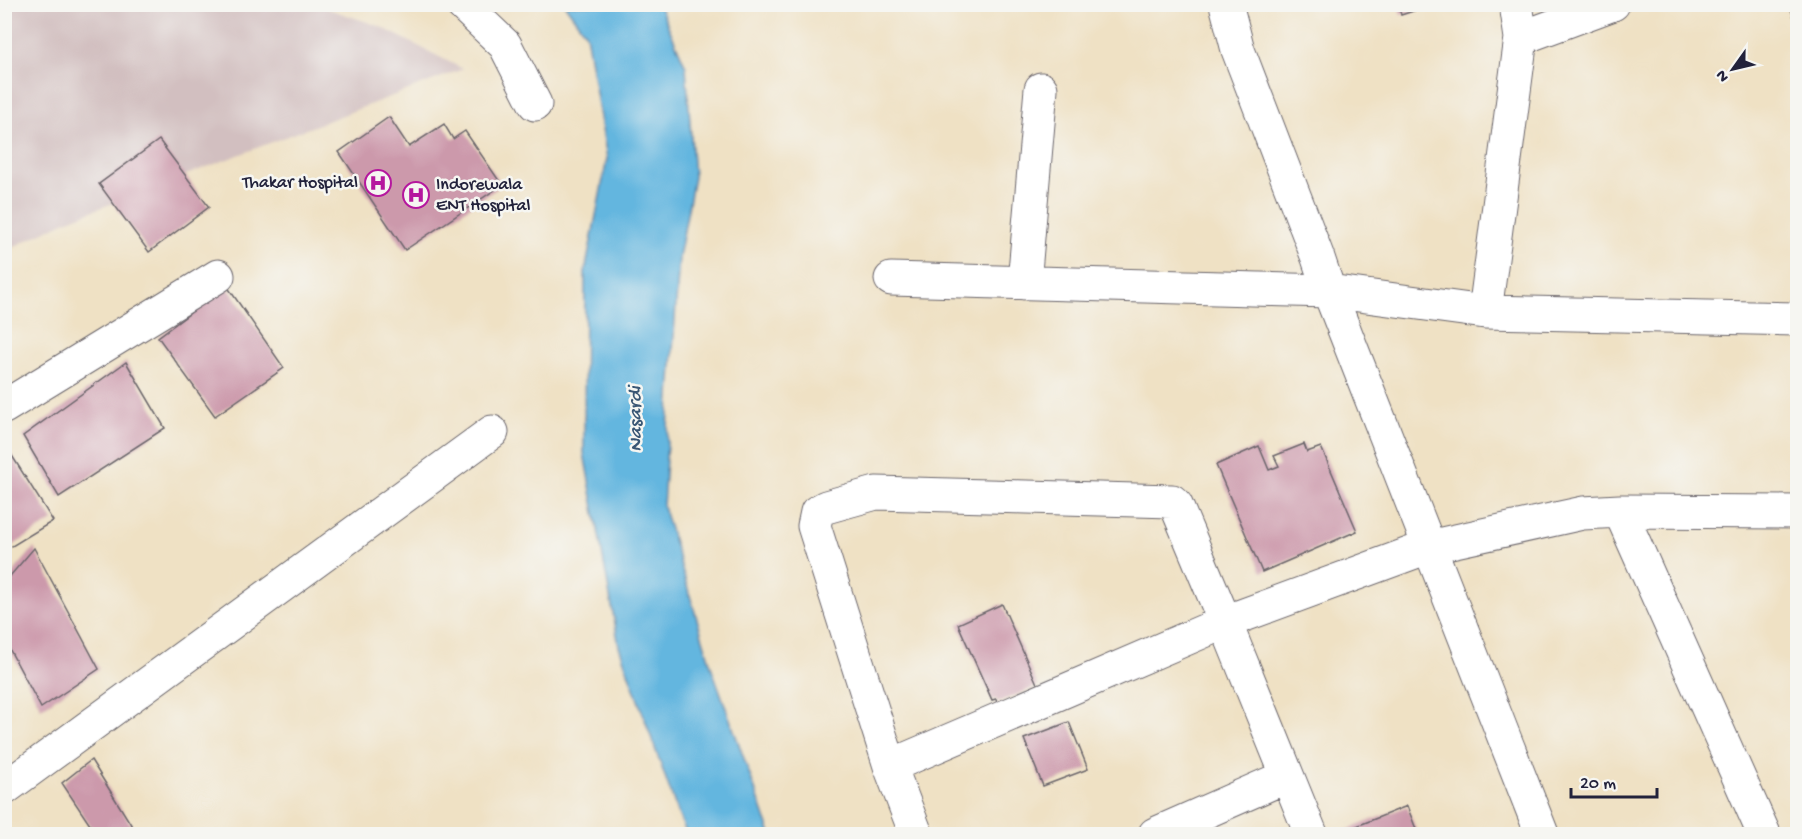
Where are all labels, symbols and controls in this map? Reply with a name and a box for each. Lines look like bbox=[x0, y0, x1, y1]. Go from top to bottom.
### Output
north arrow bbox=[1703, 39, 1763, 99]
text: N bbox=[1712, 65, 1734, 85]
hospital icon: Thakar Hospital bbox=[363, 168, 393, 198]
place label: Thakar Hospital bbox=[241, 173, 358, 194]
place label: Indorewala ENT Hospital bbox=[436, 175, 531, 217]
hospital icon: Indorewala ENT Hospital bbox=[401, 180, 431, 210]
water label: Nasardi bbox=[625, 383, 649, 452]
scale bar bbox=[1571, 761, 1656, 799]
text: 20 m bbox=[1580, 774, 1616, 795]

